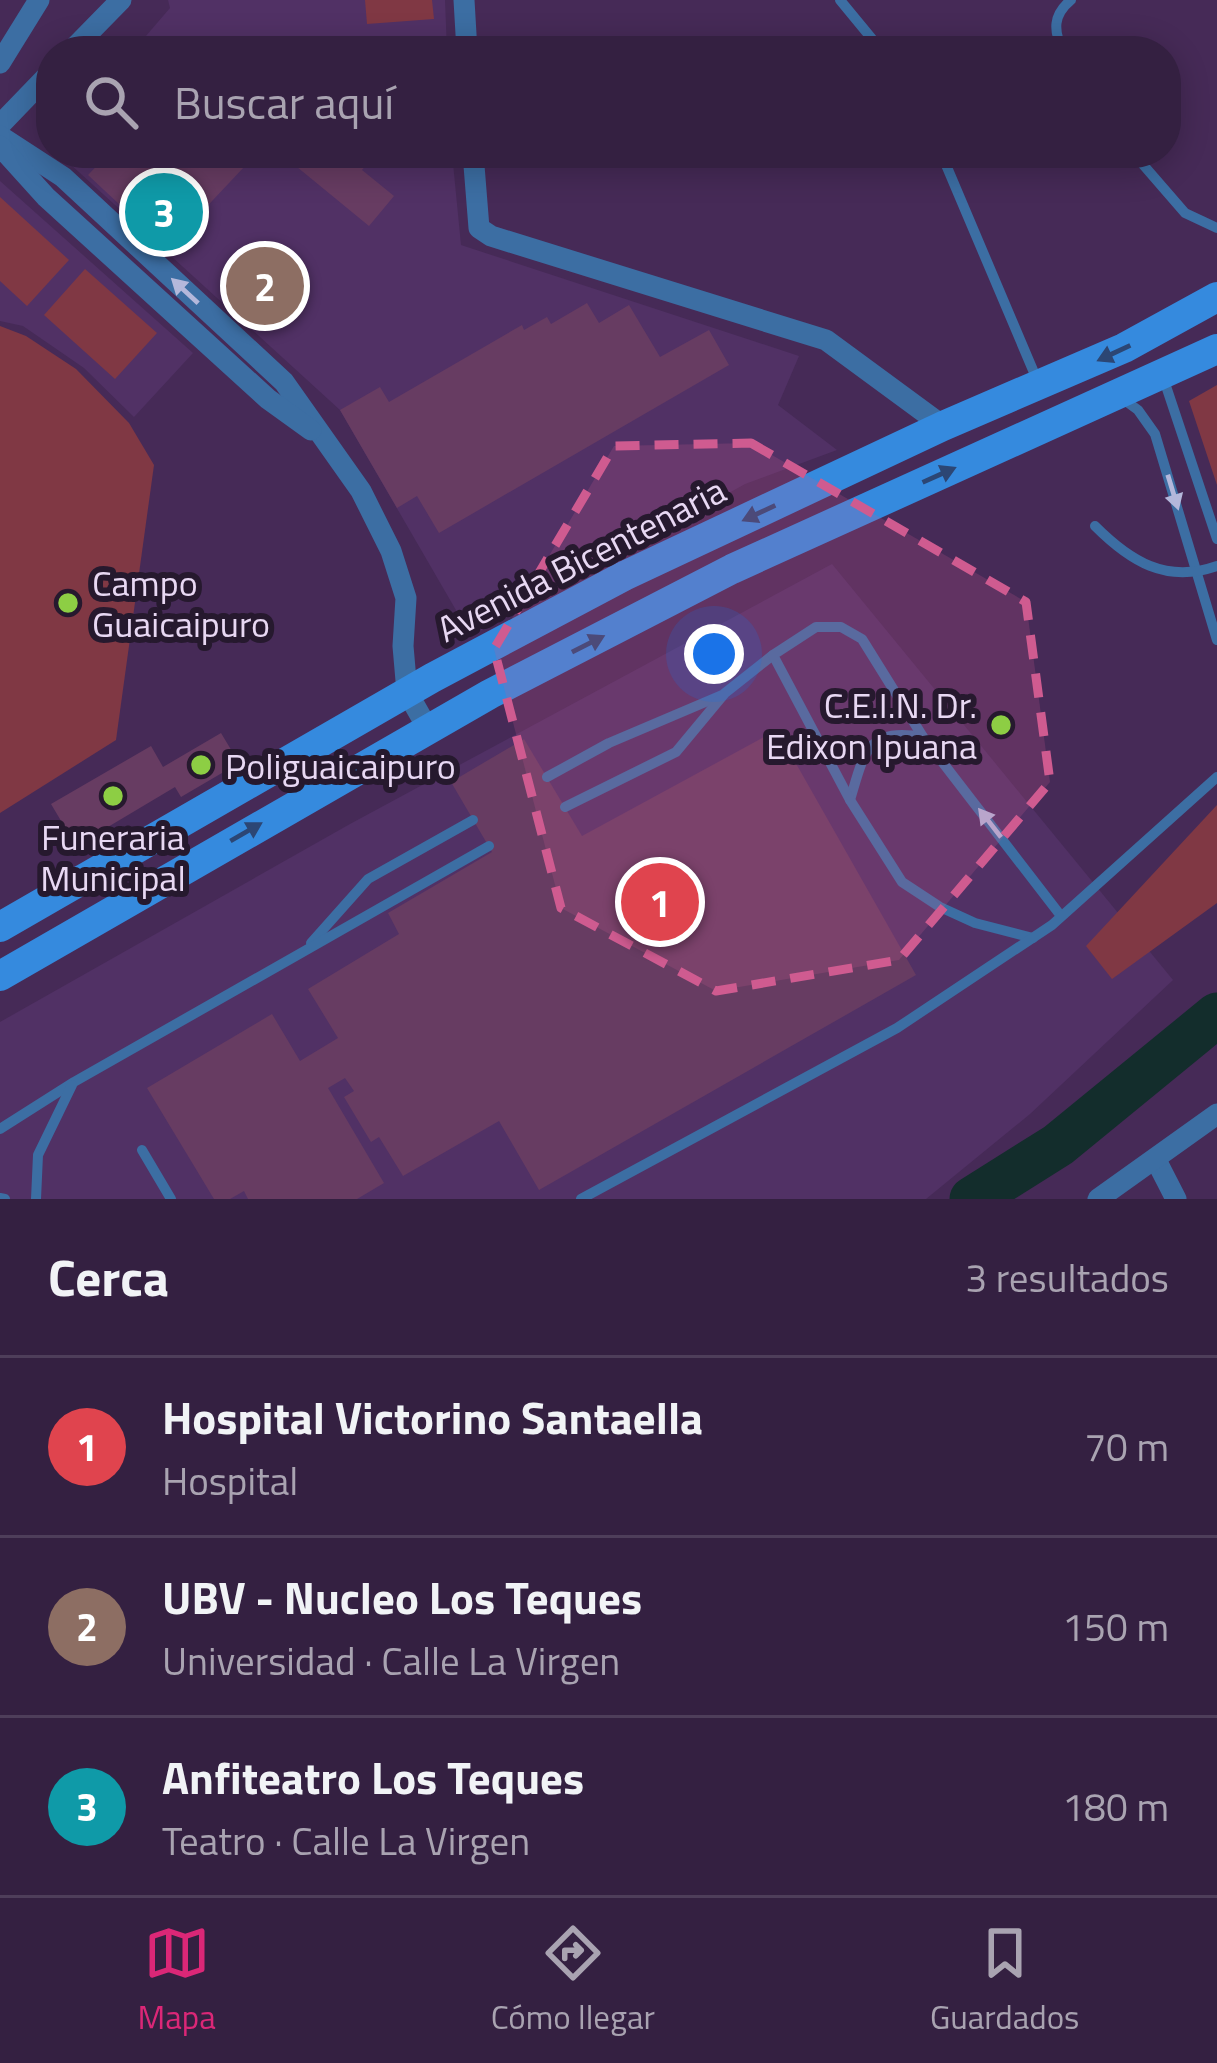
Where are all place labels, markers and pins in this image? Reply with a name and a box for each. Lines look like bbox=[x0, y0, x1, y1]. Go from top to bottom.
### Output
pin: 3 bbox=[125, 167, 203, 257]
pin: 2 bbox=[226, 241, 304, 331]
place label: Campo Guaicaipuro bbox=[92, 555, 270, 651]
marker: Campo Guaicaipuro bbox=[55, 590, 81, 616]
place label: C.E.I.N. Dr. Edixon Ipuana bbox=[766, 677, 977, 773]
marker: C.E.I.N. Dr. Edixon Ipuana bbox=[988, 712, 1014, 738]
place label: Poliguaicaipuro bbox=[225, 738, 456, 793]
marker: Poliguaicaipuro bbox=[188, 752, 214, 778]
marker: Funeraria Municipal bbox=[100, 783, 126, 809]
place label: Funeraria Municipal bbox=[40, 809, 186, 905]
pin: 1 bbox=[621, 857, 699, 947]

